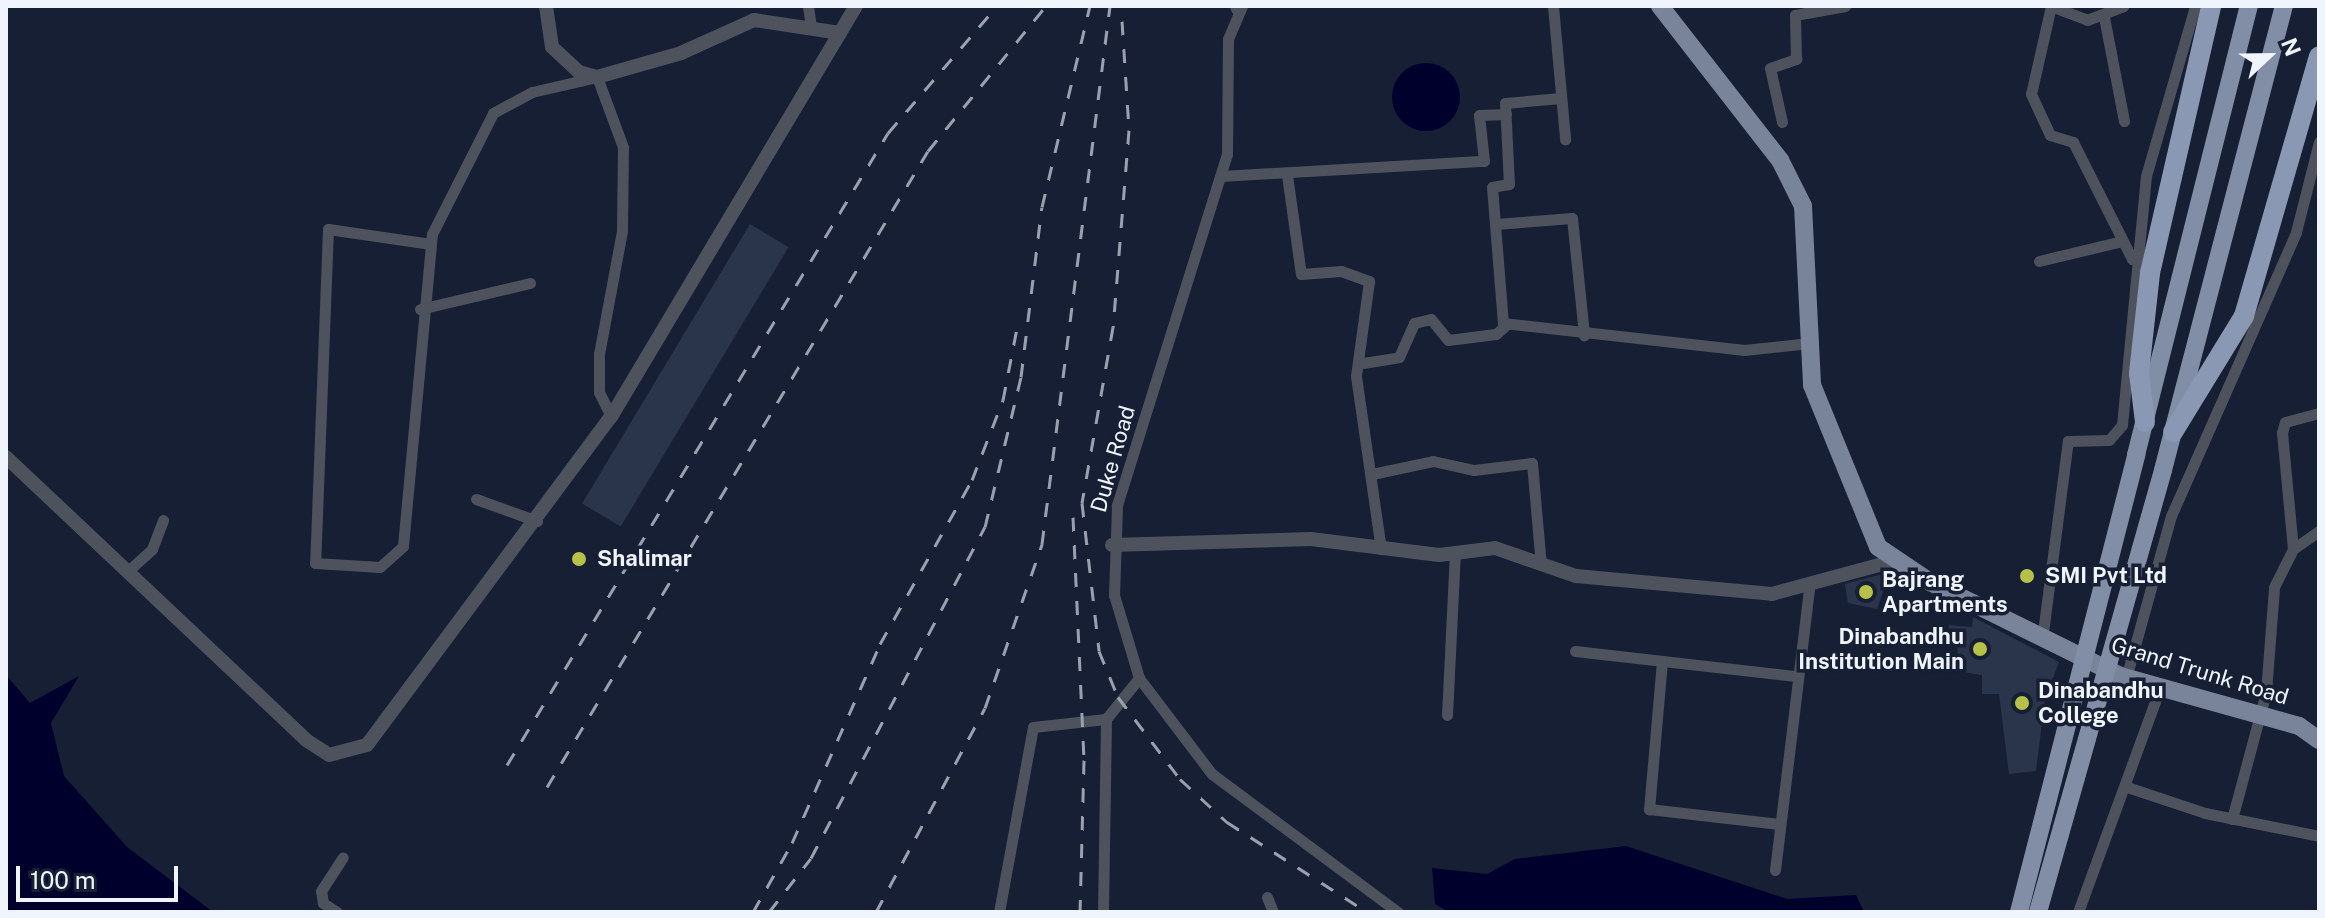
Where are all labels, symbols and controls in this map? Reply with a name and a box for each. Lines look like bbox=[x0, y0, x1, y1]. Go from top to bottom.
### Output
north arrow bbox=[2229, 16, 2309, 96]
text: N bbox=[2276, 34, 2307, 60]
street label: Duke Road bbox=[1085, 403, 1141, 515]
place label: Shalimar bbox=[597, 546, 692, 572]
marker: Shalimar bbox=[568, 548, 590, 570]
place label: SMI Pvt Ltd bbox=[2045, 563, 2167, 589]
marker: SMI Pvt Ltd bbox=[2016, 565, 2038, 587]
place label: Bajrang Apartments bbox=[1882, 566, 2008, 618]
marker: Bajrang Apartments bbox=[1857, 583, 1875, 601]
place label: Dinabandhu Institution Main bbox=[1798, 623, 1964, 674]
street label: Grand Trunk Road bbox=[2108, 631, 2292, 711]
marker: Dinabandhu Institution Main bbox=[1971, 640, 1989, 658]
place label: Dinabandhu College bbox=[2038, 677, 2164, 728]
marker: Dinabandhu College bbox=[2013, 694, 2031, 712]
scale bar bbox=[20, 850, 182, 900]
text: 100 m bbox=[30, 866, 96, 894]

